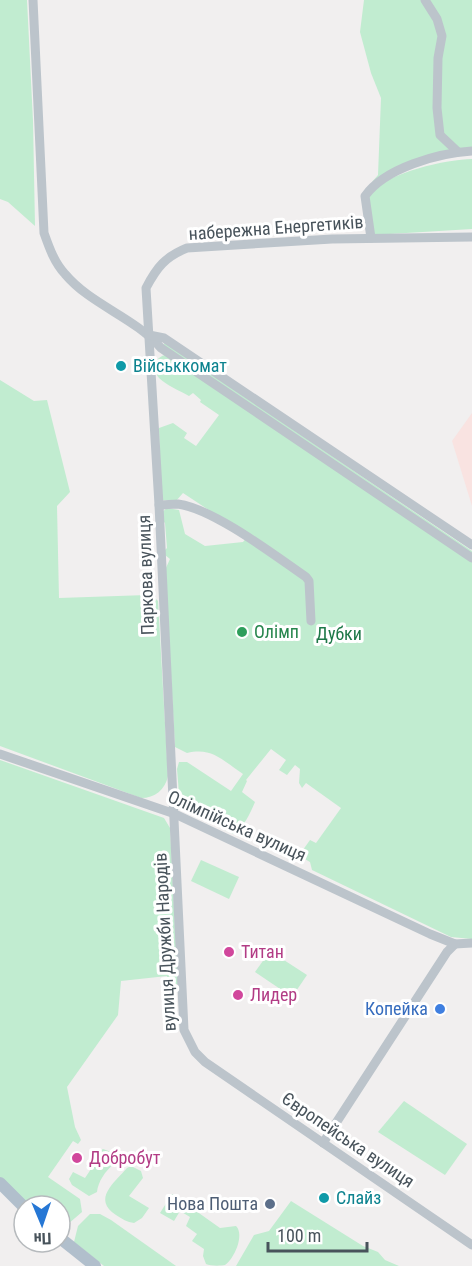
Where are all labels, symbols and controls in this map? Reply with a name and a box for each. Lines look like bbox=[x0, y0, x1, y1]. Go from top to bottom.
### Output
street label: набережна Енергетиків bbox=[188, 211, 364, 244]
place label: Військкомат bbox=[133, 355, 227, 376]
marker: Військкомат bbox=[114, 359, 128, 373]
street label: Паркова вулиця bbox=[133, 514, 158, 636]
place label: Олімп bbox=[254, 621, 299, 642]
park label: Дубки bbox=[316, 623, 362, 644]
marker: Олімп bbox=[235, 625, 249, 639]
street label: Олімпійська вулиця bbox=[165, 786, 310, 865]
street label: вулиця Дружби Народів bbox=[149, 852, 180, 1032]
place label: Титан bbox=[241, 941, 284, 962]
marker: Титан bbox=[222, 945, 236, 959]
place label: Лидер bbox=[250, 984, 297, 1005]
marker: Лидер bbox=[231, 988, 245, 1002]
place label: Копейка bbox=[365, 998, 428, 1019]
marker: Копейка bbox=[433, 1002, 447, 1016]
street label: Європейська вулиця bbox=[278, 1087, 419, 1192]
place label: Добробут bbox=[89, 1147, 161, 1168]
marker: Добробут bbox=[70, 1151, 84, 1165]
place label: Слайз bbox=[336, 1187, 381, 1208]
marker: Слайз bbox=[317, 1191, 331, 1205]
place label: Нова Пошта bbox=[167, 1193, 258, 1214]
north arrow bbox=[12, 1194, 72, 1254]
marker: Нова Пошта bbox=[263, 1197, 277, 1211]
scale bar bbox=[268, 1215, 367, 1253]
text: 100 m bbox=[277, 1225, 321, 1246]
text: Пн bbox=[33, 1229, 52, 1248]

